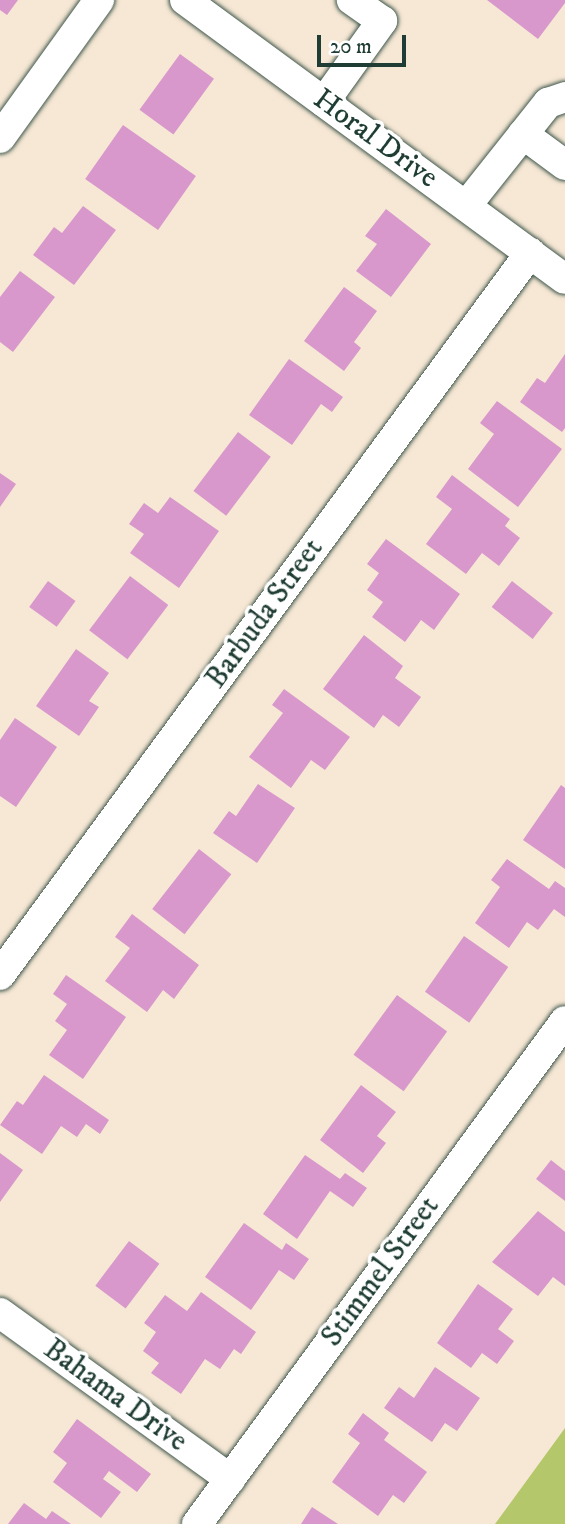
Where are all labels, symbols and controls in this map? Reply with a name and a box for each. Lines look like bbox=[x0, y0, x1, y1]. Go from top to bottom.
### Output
scale bar bbox=[320, 21, 409, 65]
text: 20 m bbox=[330, 34, 372, 60]
street label: Horal Drive bbox=[306, 82, 444, 196]
street label: Barbuda Street bbox=[199, 532, 331, 696]
street label: Stimmel Street bbox=[314, 1190, 448, 1354]
street label: Bahama Drive bbox=[36, 1332, 194, 1460]

